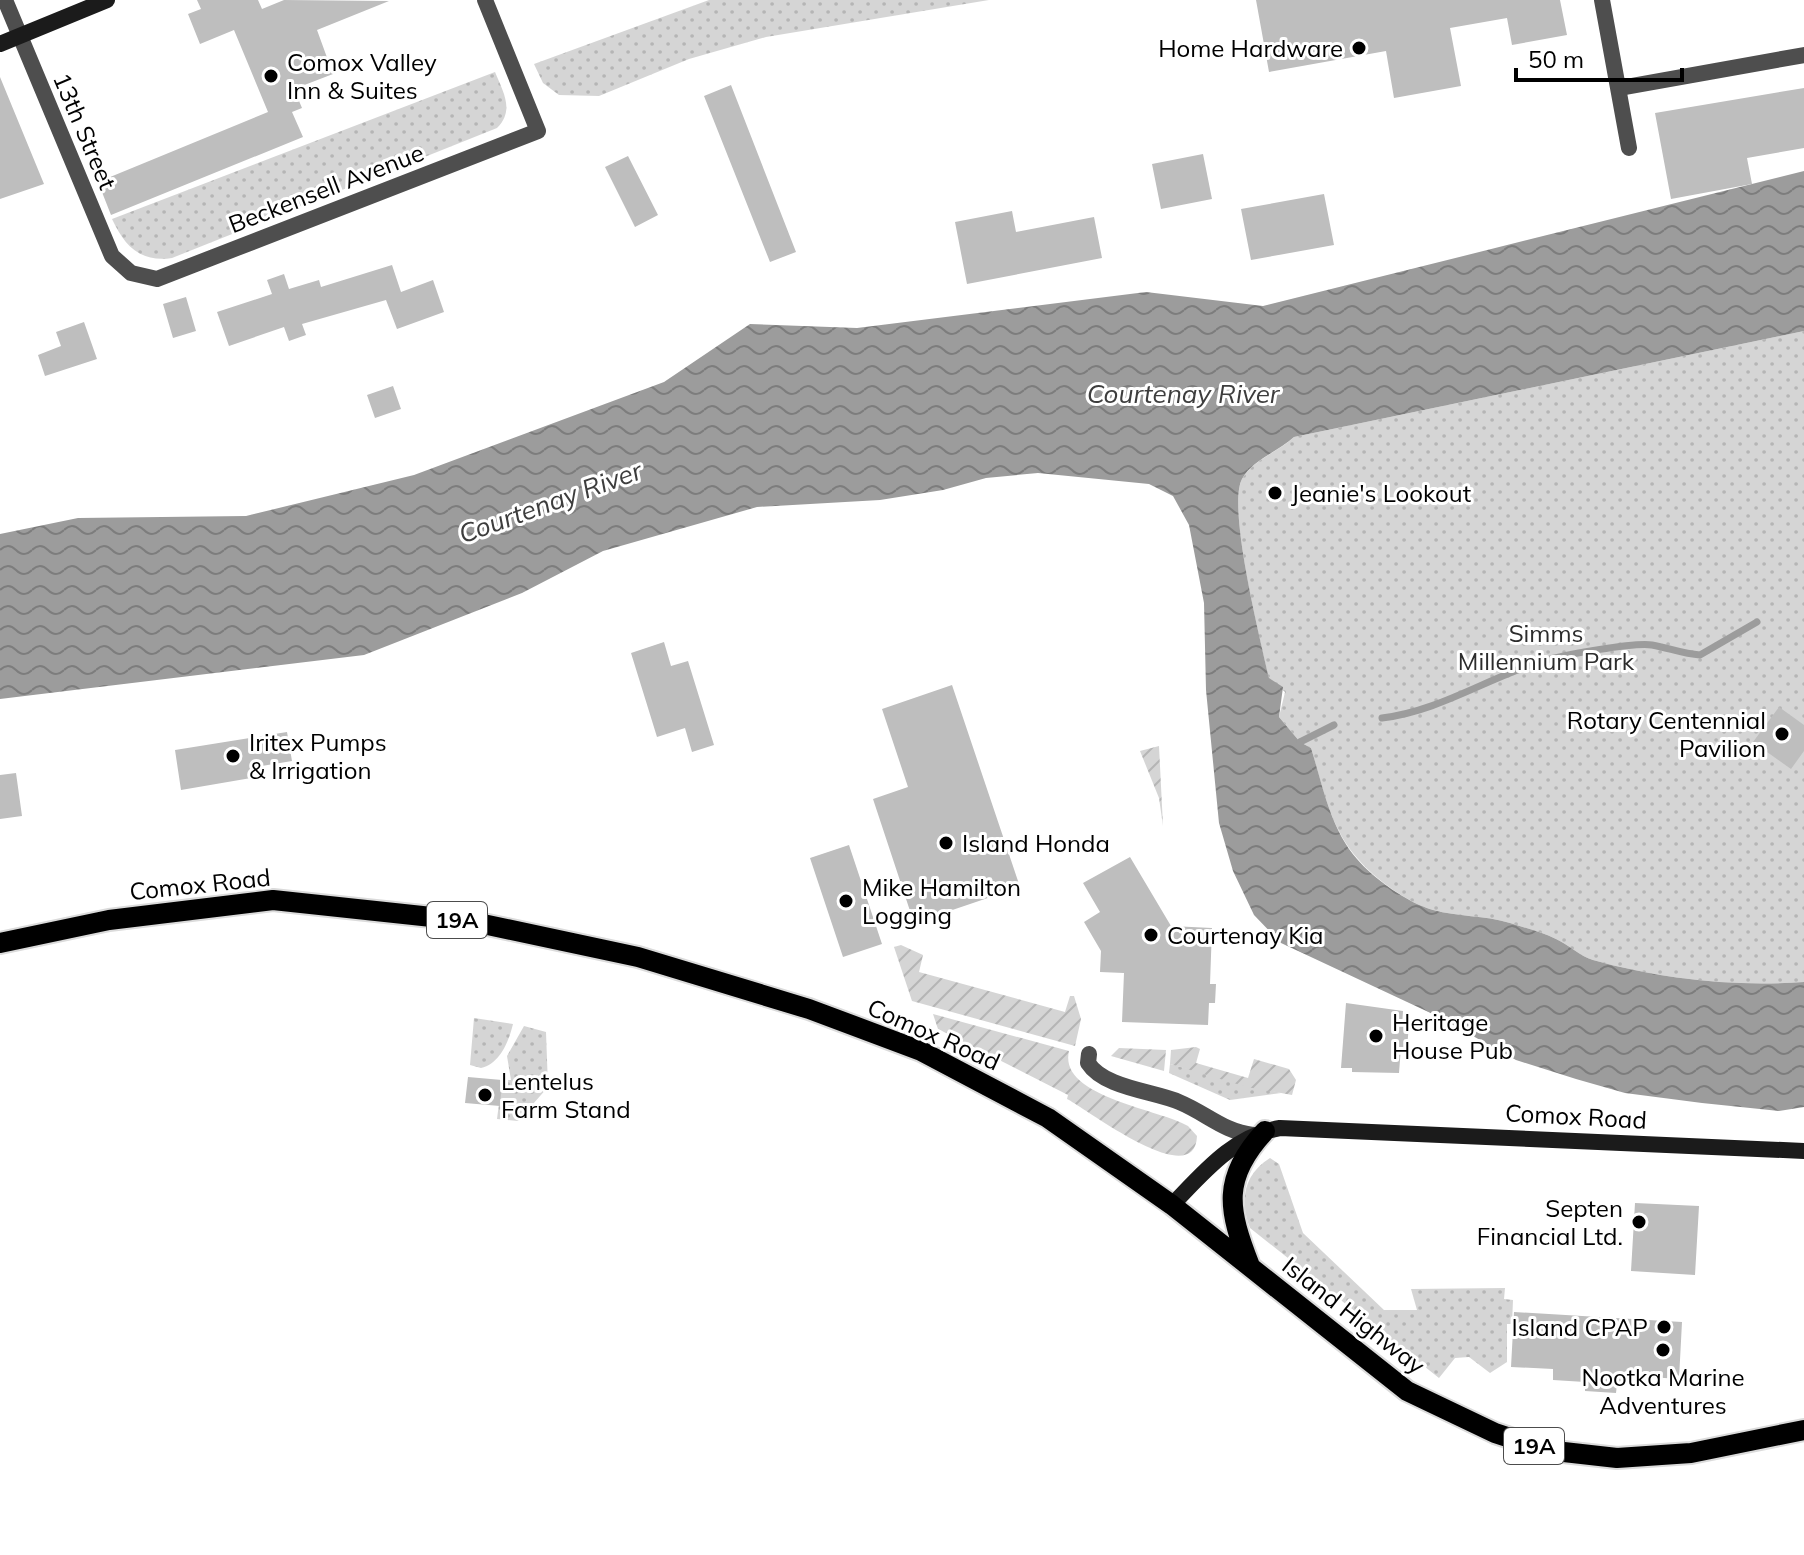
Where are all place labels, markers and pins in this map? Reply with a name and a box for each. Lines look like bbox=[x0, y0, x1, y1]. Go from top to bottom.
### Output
place label: Home Hardware bbox=[1158, 33, 1343, 63]
marker: Home Hardware bbox=[1350, 39, 1368, 57]
place label: Comox Valley Inn & Suites bbox=[287, 47, 437, 105]
marker: Comox Valley Inn & Suites bbox=[262, 67, 280, 85]
place label: Jeanie's Lookout bbox=[1291, 478, 1471, 508]
marker: Jeanie's Lookout bbox=[1266, 484, 1284, 502]
place label: Rotary Centennial Pavilion bbox=[1567, 705, 1766, 763]
marker: Rotary Centennial Pavilion bbox=[1773, 725, 1791, 743]
place label: Iritex Pumps & Irrigation bbox=[249, 727, 387, 785]
marker: Iritex Pumps & Irrigation bbox=[224, 747, 242, 765]
place label: Island Honda bbox=[962, 828, 1110, 858]
marker: Island Honda bbox=[937, 834, 955, 852]
place label: Mike Hamilton Logging bbox=[862, 872, 1021, 930]
marker: Mike Hamilton Logging bbox=[837, 892, 855, 910]
place label: Courtenay Kia bbox=[1167, 920, 1324, 950]
marker: Courtenay Kia bbox=[1142, 926, 1160, 944]
place label: Heritage House Pub bbox=[1392, 1007, 1513, 1065]
marker: Heritage House Pub bbox=[1367, 1027, 1385, 1045]
place label: Lentelus Farm Stand bbox=[501, 1066, 631, 1124]
marker: Lentelus Farm Stand bbox=[476, 1086, 494, 1104]
place label: Septen Financial Ltd. bbox=[1477, 1193, 1623, 1251]
marker: Septen Financial Ltd. bbox=[1630, 1213, 1648, 1231]
place label: Island CPAP bbox=[1511, 1312, 1648, 1342]
marker: Island CPAP bbox=[1655, 1318, 1673, 1336]
marker: Nootka Marine Adventures bbox=[1654, 1341, 1672, 1359]
place label: Nootka Marine Adventures bbox=[1581, 1362, 1745, 1420]

